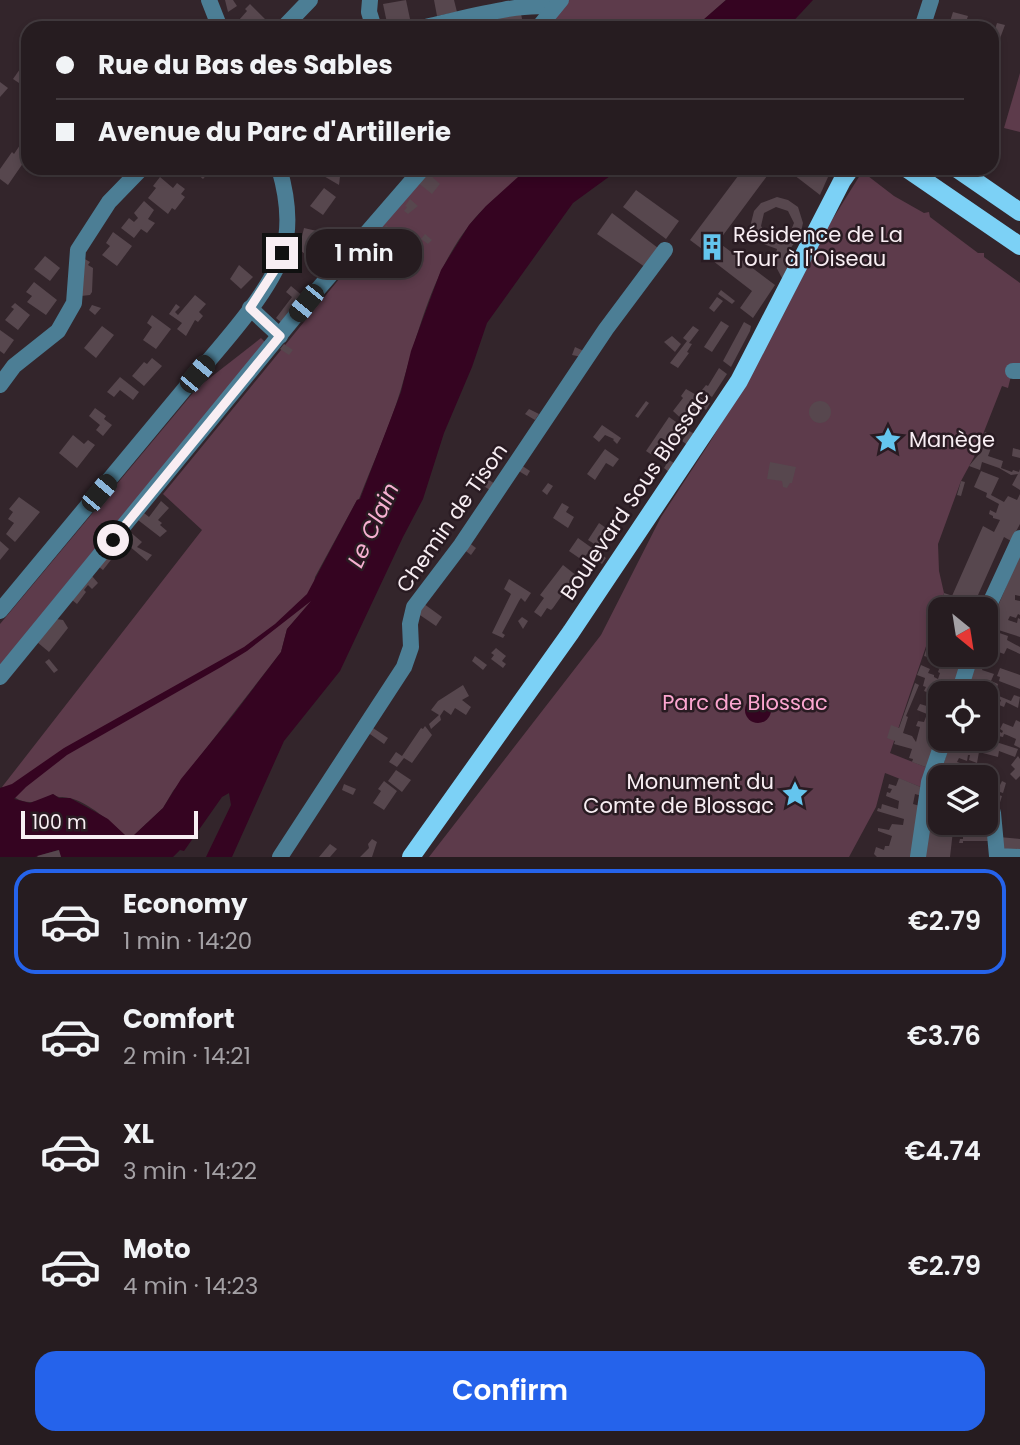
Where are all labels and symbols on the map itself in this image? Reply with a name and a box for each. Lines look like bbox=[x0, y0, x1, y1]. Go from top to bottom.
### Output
place label: Résidence de La Tour à l'Oiseau bbox=[733, 220, 903, 273]
callout: 1 min bbox=[306, 229, 422, 278]
building icon: Résidence de La Tour à l'Oiseau bbox=[697, 232, 727, 262]
route end bbox=[266, 237, 298, 269]
car bbox=[285, 280, 328, 326]
car bbox=[176, 351, 219, 397]
street label: Boulevard Sous Blossac bbox=[553, 384, 716, 605]
place icon: Manège bbox=[873, 425, 903, 455]
place label: Manège bbox=[909, 425, 995, 454]
street label: Chemin de Tison bbox=[389, 437, 514, 598]
car bbox=[78, 470, 121, 516]
water label: Le Clain bbox=[339, 477, 407, 573]
route start bbox=[97, 524, 129, 556]
north arrow bbox=[928, 597, 998, 667]
park label: Parc de Blossac bbox=[662, 688, 828, 717]
place label: Monument du Comte de Blossac bbox=[583, 767, 774, 820]
place icon: Monument du Comte de Blossac bbox=[780, 779, 810, 809]
scale bar bbox=[21, 808, 198, 840]

